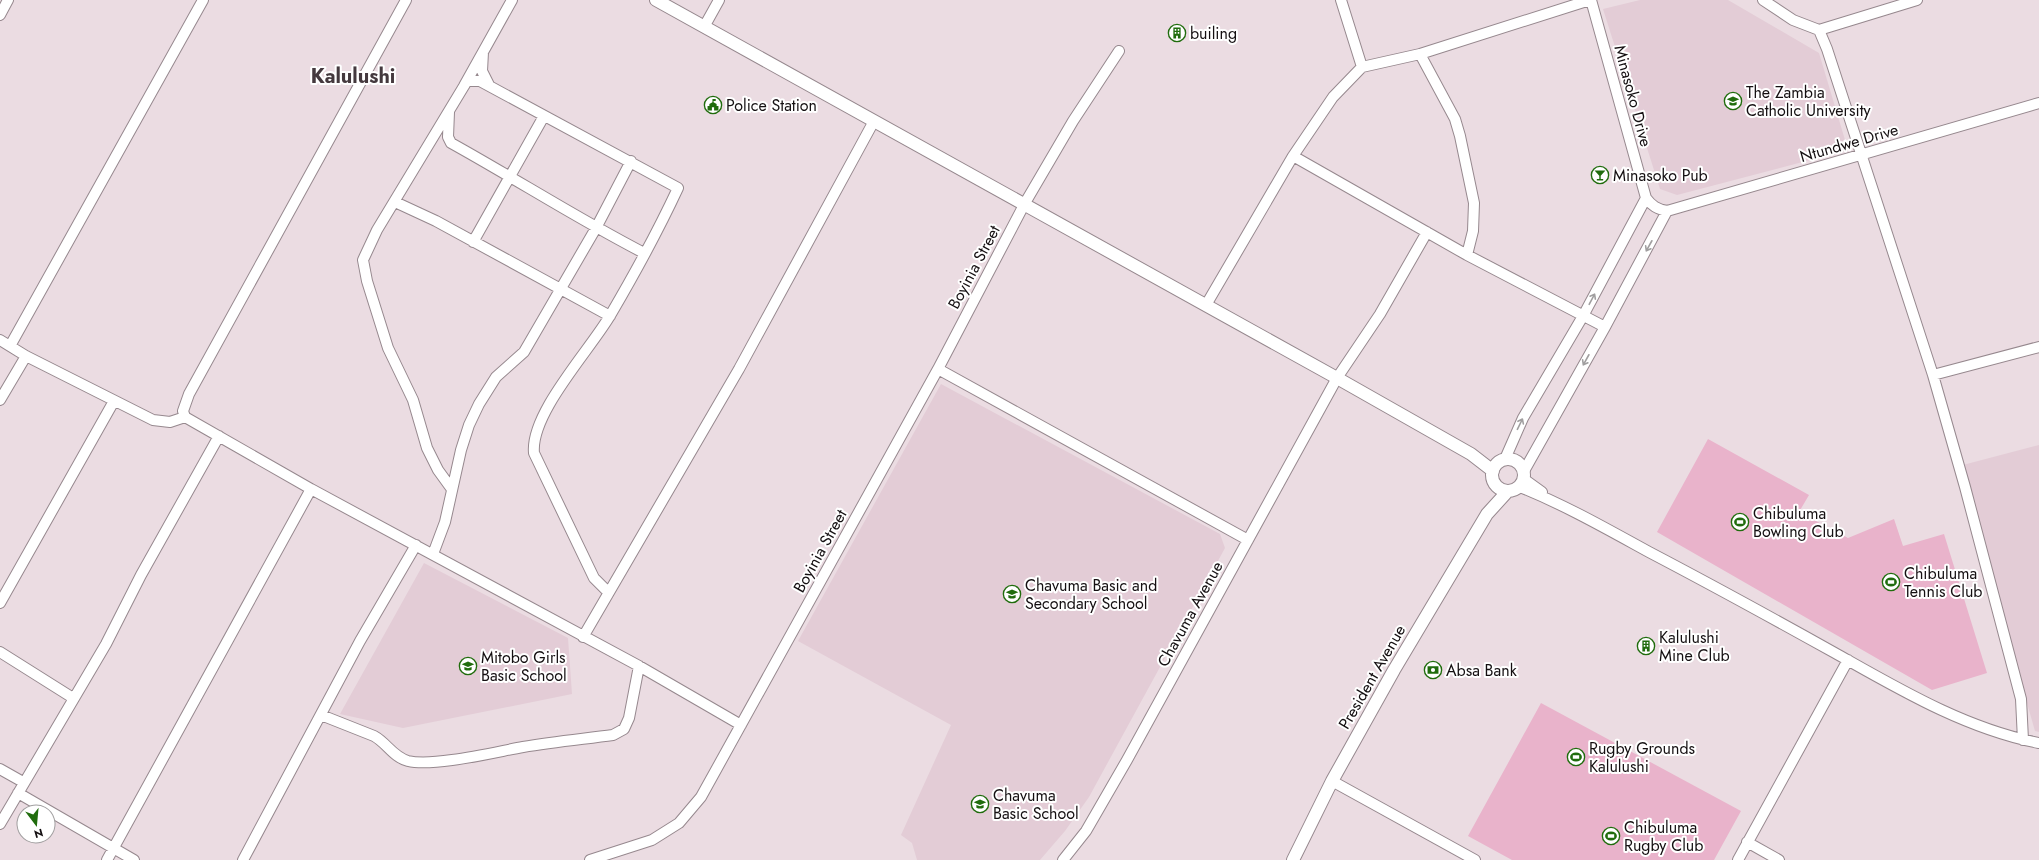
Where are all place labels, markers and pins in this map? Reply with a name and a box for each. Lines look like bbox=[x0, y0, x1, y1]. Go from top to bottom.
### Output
place label: builing bbox=[1190, 22, 1237, 45]
building icon: builing bbox=[1167, 23, 1187, 43]
place label: The Zambia Catholic University bbox=[1746, 81, 1871, 122]
school or university icon: The Zambia Catholic University bbox=[1723, 91, 1743, 111]
place label: Police Station bbox=[726, 94, 817, 117]
public building icon: Police Station bbox=[703, 95, 723, 115]
place label: Minasoko Pub bbox=[1613, 164, 1708, 187]
bar icon: Minasoko Pub bbox=[1590, 165, 1610, 185]
place label: Chibuluma Bowling Club bbox=[1753, 502, 1844, 543]
sports icon: Chibuluma Bowling Club bbox=[1730, 512, 1750, 532]
place label: Chibuluma Tennis Club bbox=[1904, 562, 1982, 603]
sports icon: Chibuluma Tennis Club bbox=[1881, 572, 1901, 592]
place label: Chavuma Basic and Secondary School bbox=[1025, 574, 1157, 615]
school or university icon: Chavuma Basic and Secondary School bbox=[1002, 584, 1022, 604]
place label: Kalulushi Mine Club bbox=[1659, 626, 1730, 667]
building icon: Kalulushi Mine Club bbox=[1636, 636, 1656, 656]
place label: Mitobo Girls Basic School bbox=[481, 646, 567, 687]
school or university icon: Mitobo Girls Basic School bbox=[458, 656, 478, 676]
place label: Absa Bank bbox=[1446, 659, 1518, 682]
bank icon: Absa Bank bbox=[1423, 660, 1443, 680]
place label: Rugby Grounds Kalulushi bbox=[1589, 737, 1695, 778]
sports icon: Rugby Grounds Kalulushi bbox=[1566, 747, 1586, 767]
place label: Chavuma Basic School bbox=[993, 784, 1079, 825]
school or university icon: Chavuma Basic School bbox=[970, 794, 990, 814]
place label: Chibuluma Rugby Club bbox=[1624, 816, 1703, 857]
sports icon: Chibuluma Rugby Club bbox=[1601, 826, 1621, 846]

